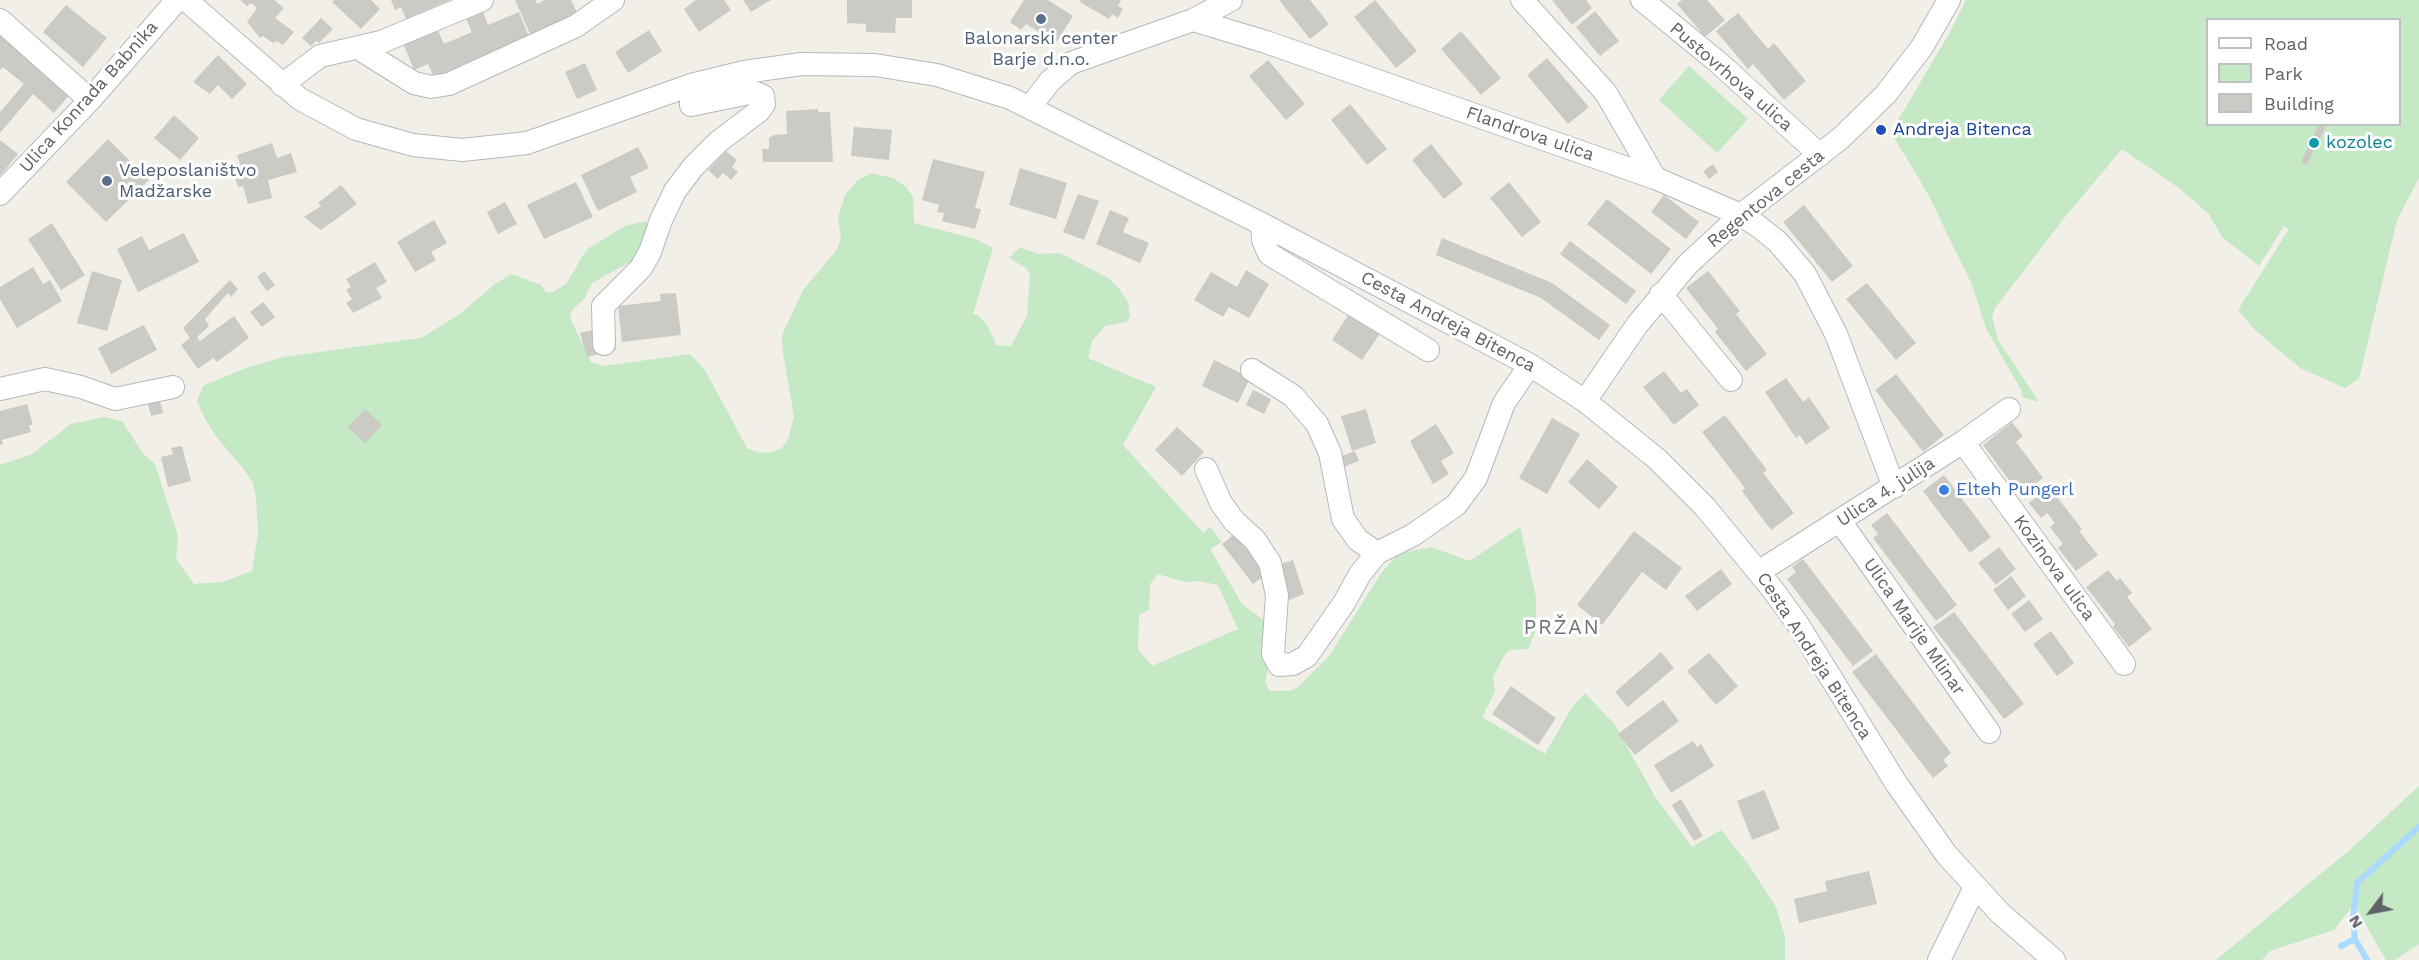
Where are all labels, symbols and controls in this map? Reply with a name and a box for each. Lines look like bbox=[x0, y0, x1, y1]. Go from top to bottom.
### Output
marker: Balonarski center Barje d.n.o. bbox=[1034, 12, 1048, 26]
street label: Ulica Konrada Babnika bbox=[15, 17, 163, 177]
street label: Pustovrhova ulica bbox=[1665, 18, 1797, 136]
legend bbox=[2206, 18, 2401, 126]
place label: Balonarski center Barje d.n.o. bbox=[964, 28, 1118, 70]
text: Road bbox=[2264, 33, 2308, 54]
text: Park bbox=[2264, 63, 2303, 84]
text: Building bbox=[2264, 93, 2334, 114]
street label: Flandrova ulica bbox=[1463, 102, 1597, 166]
place label: Andreja Bitenca bbox=[1893, 119, 2032, 141]
marker: Andreja Bitenca bbox=[1874, 123, 1888, 137]
place label: kozolec bbox=[2326, 132, 2393, 154]
marker: kozolec bbox=[2307, 136, 2321, 150]
street label: Regentova cesta bbox=[1703, 145, 1829, 253]
place label: Veleposlaništvo Madžarske bbox=[119, 160, 257, 202]
marker: Veleposlaništvo Madžarske bbox=[100, 174, 114, 188]
street label: Cesta Andreja Bitenca bbox=[1357, 267, 1539, 377]
street label: Ulica 4. julija bbox=[1833, 452, 1939, 532]
place label: Elteh Pungerl bbox=[1956, 479, 2074, 501]
marker: Elteh Pungerl bbox=[1937, 483, 1951, 497]
street label: Kozinova ulica bbox=[2008, 511, 2100, 625]
street label: Ulica Marije Mlinar bbox=[1859, 554, 1969, 700]
street label: Cesta Andreja Bitenca bbox=[1752, 568, 1876, 744]
district label: PRŽAN bbox=[1524, 615, 1600, 641]
north arrow bbox=[2341, 882, 2401, 942]
text: N bbox=[2344, 912, 2367, 932]

